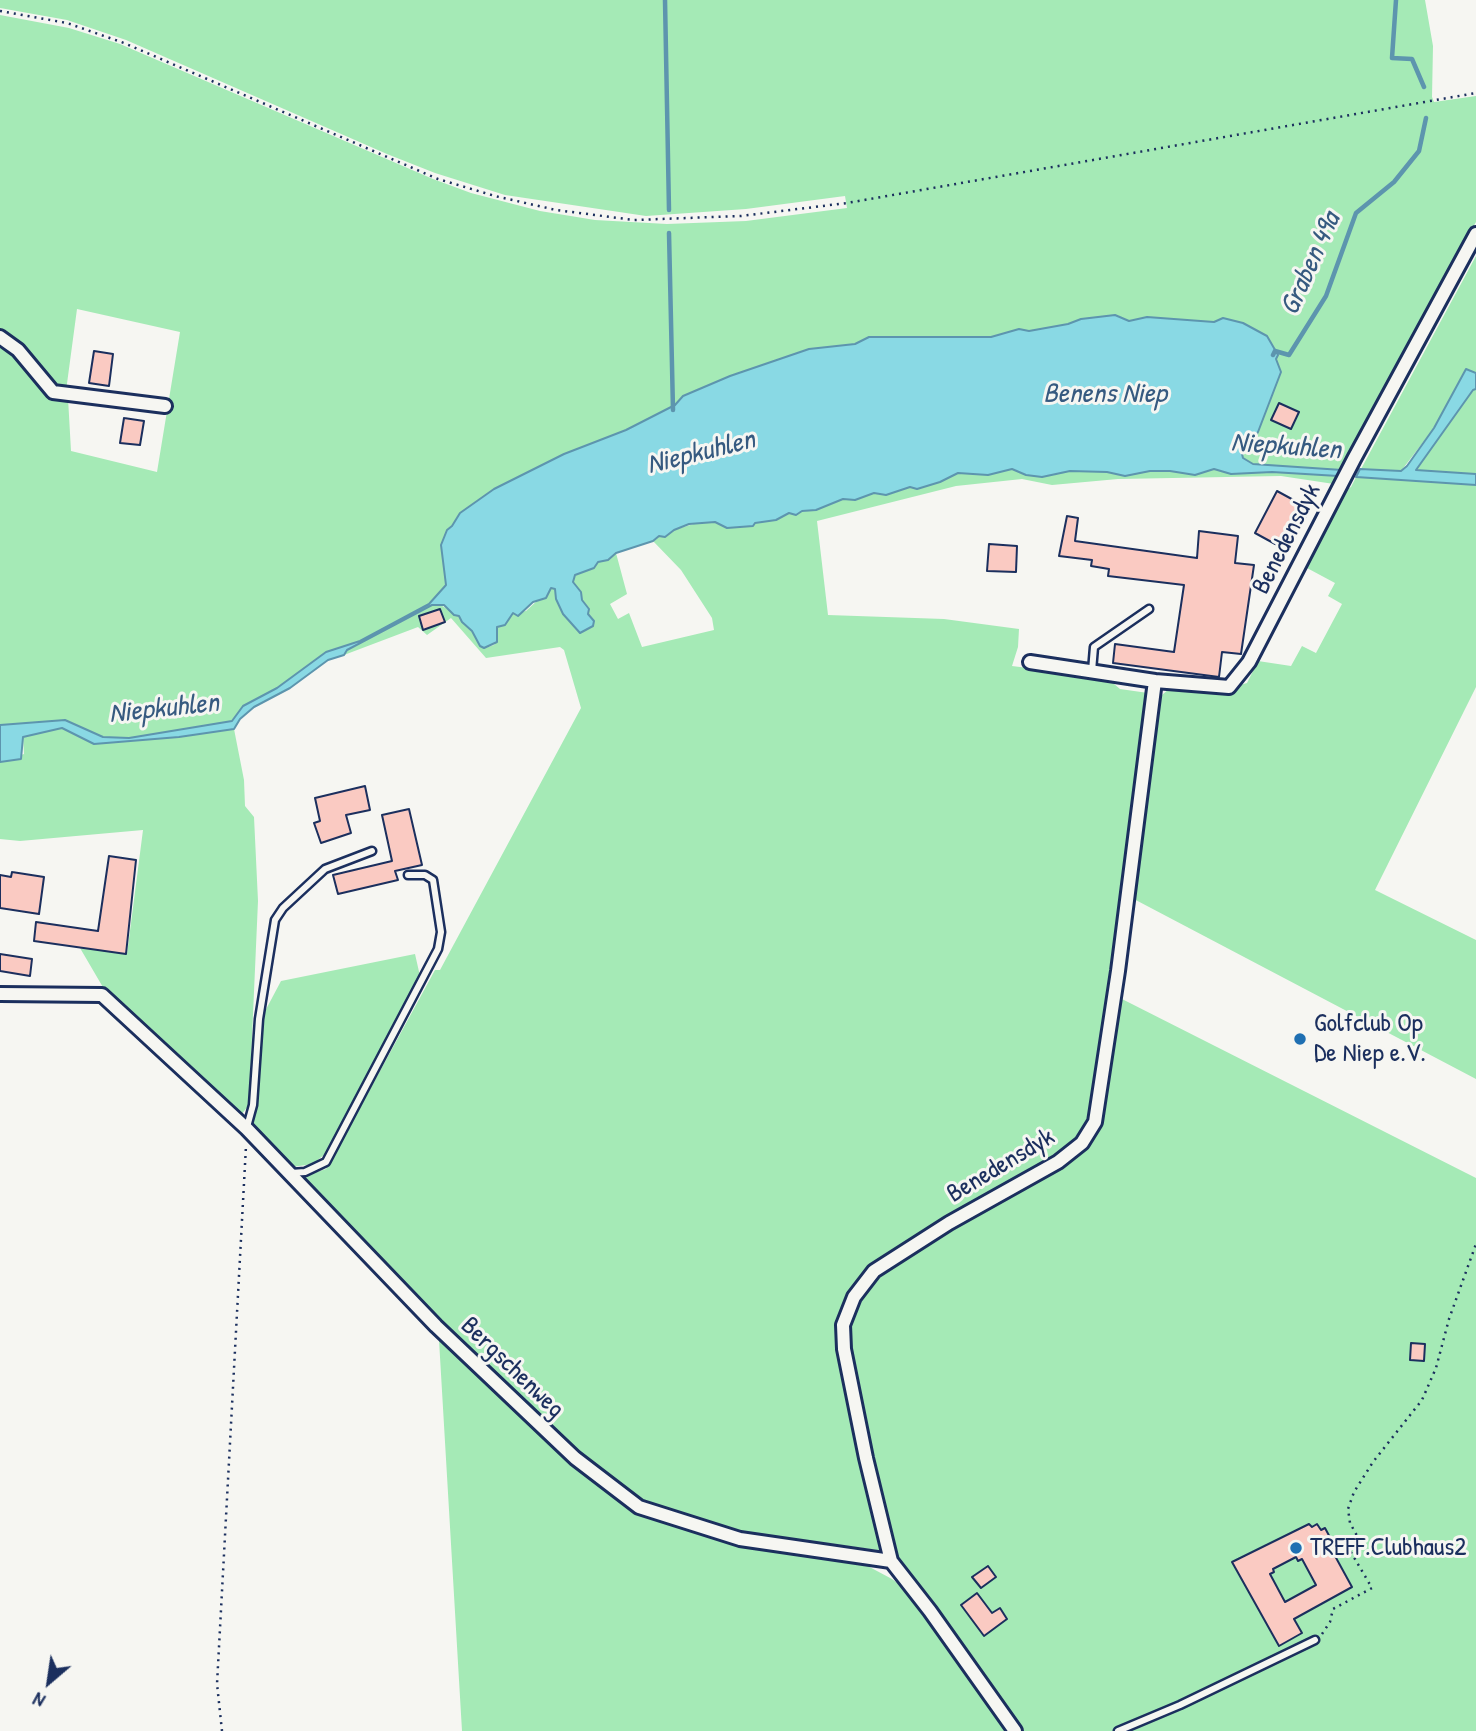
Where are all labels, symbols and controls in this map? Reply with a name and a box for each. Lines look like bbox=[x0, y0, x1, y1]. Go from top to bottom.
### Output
water label: Graben 49a bbox=[1274, 208, 1348, 320]
water label: Benens Niep bbox=[1043, 378, 1167, 412]
water label: Niepkuhlen bbox=[644, 423, 758, 483]
water label: Niepkuhlen bbox=[1230, 426, 1342, 468]
street label: Benedensdyk bbox=[1246, 479, 1328, 599]
water label: Niepkuhlen bbox=[107, 687, 221, 731]
place label: Golfclub Op De Niep e.V. bbox=[1314, 1008, 1426, 1070]
marker: Golfclub Op De Niep e.V. bbox=[1292, 1031, 1308, 1047]
street label: Benedensdyk bbox=[942, 1122, 1060, 1210]
street label: Bergschenweg bbox=[454, 1311, 570, 1425]
place label: TREFF.Clubhaus2 bbox=[1310, 1532, 1466, 1564]
marker: TREFF.Clubhaus2 bbox=[1288, 1540, 1304, 1556]
north arrow bbox=[14, 1647, 84, 1717]
text: N bbox=[28, 1687, 50, 1714]

